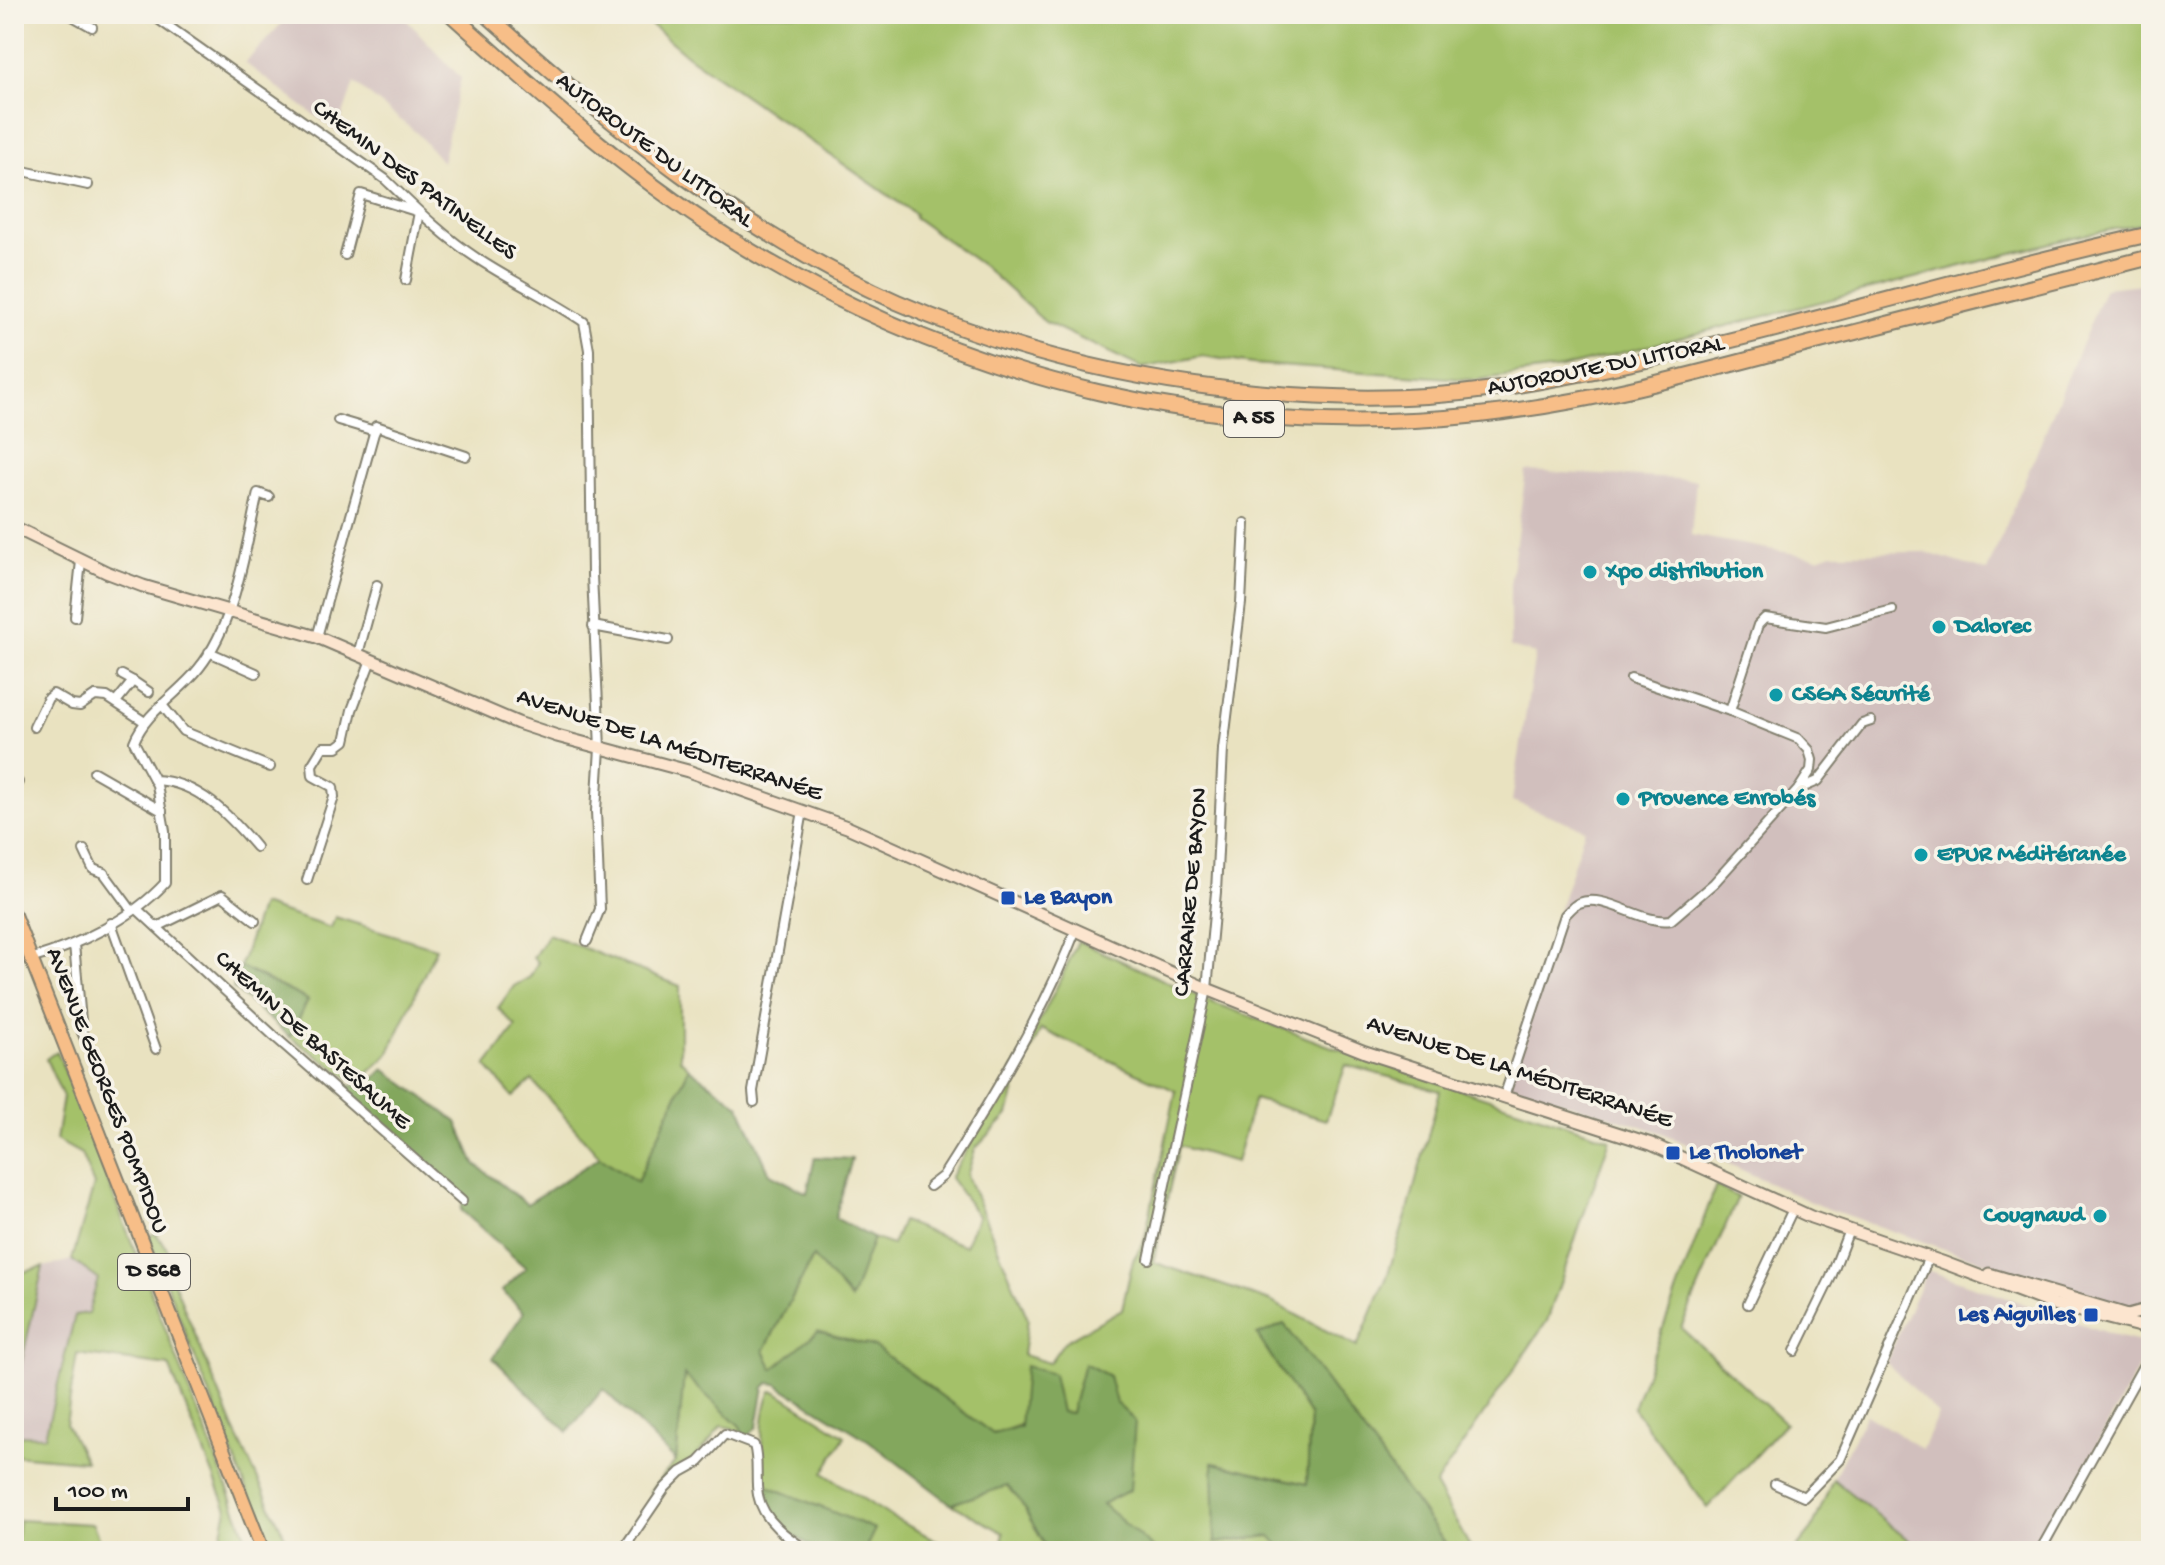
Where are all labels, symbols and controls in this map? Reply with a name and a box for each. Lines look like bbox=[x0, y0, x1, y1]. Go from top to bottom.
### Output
street label: AUTOROUTE DU LITTORAL bbox=[549, 67, 760, 236]
street label: CHEMIN DES PATINELLES bbox=[306, 94, 523, 268]
street label: AUTOROUTE DU LITTORAL bbox=[1485, 330, 1728, 404]
road number: A 55 bbox=[1224, 401, 1284, 437]
place label: Xpo distribution bbox=[1605, 558, 1764, 587]
marker: Xpo distribution bbox=[1581, 563, 1599, 581]
place label: Dalorec bbox=[1953, 613, 2033, 642]
marker: Dalorec bbox=[1930, 618, 1948, 636]
place label: CSGA Sécurité bbox=[1792, 681, 1932, 710]
street label: AVENUE DE LA MÉDITERRANÉE bbox=[513, 683, 826, 809]
marker: CSGA Sécurité bbox=[1767, 686, 1785, 704]
place label: Provence Enrobés bbox=[1637, 785, 1816, 814]
street label: CARRAIRE DE BAYON bbox=[1168, 786, 1216, 998]
marker: Provence Enrobés bbox=[1614, 790, 1632, 808]
place label: EPUR Méditéranée bbox=[1937, 841, 2127, 870]
marker: EPUR Méditéranée bbox=[1912, 846, 1930, 864]
place label: Le Bayon bbox=[1024, 884, 1113, 913]
marker: Le Bayon bbox=[999, 889, 1017, 907]
street label: AVENUE GEORGES POMPIDOU bbox=[38, 944, 174, 1238]
street label: CHEMIN DE BASTESAUME bbox=[208, 945, 417, 1138]
street label: AVENUE DE LA MÉDITERRANÉE bbox=[1363, 1010, 1676, 1136]
place label: Le Tholonet bbox=[1689, 1139, 1804, 1168]
marker: Le Tholonet bbox=[1664, 1144, 1682, 1162]
place label: Cougnaud bbox=[1984, 1202, 2087, 1231]
marker: Cougnaud bbox=[2091, 1207, 2109, 1225]
road number: D 568 bbox=[118, 1254, 190, 1290]
place label: Les Aiguilles bbox=[1958, 1301, 2076, 1330]
marker: Les Aiguilles bbox=[2082, 1306, 2100, 1324]
scale bar bbox=[56, 1461, 188, 1511]
text: 100 m bbox=[67, 1478, 128, 1507]

